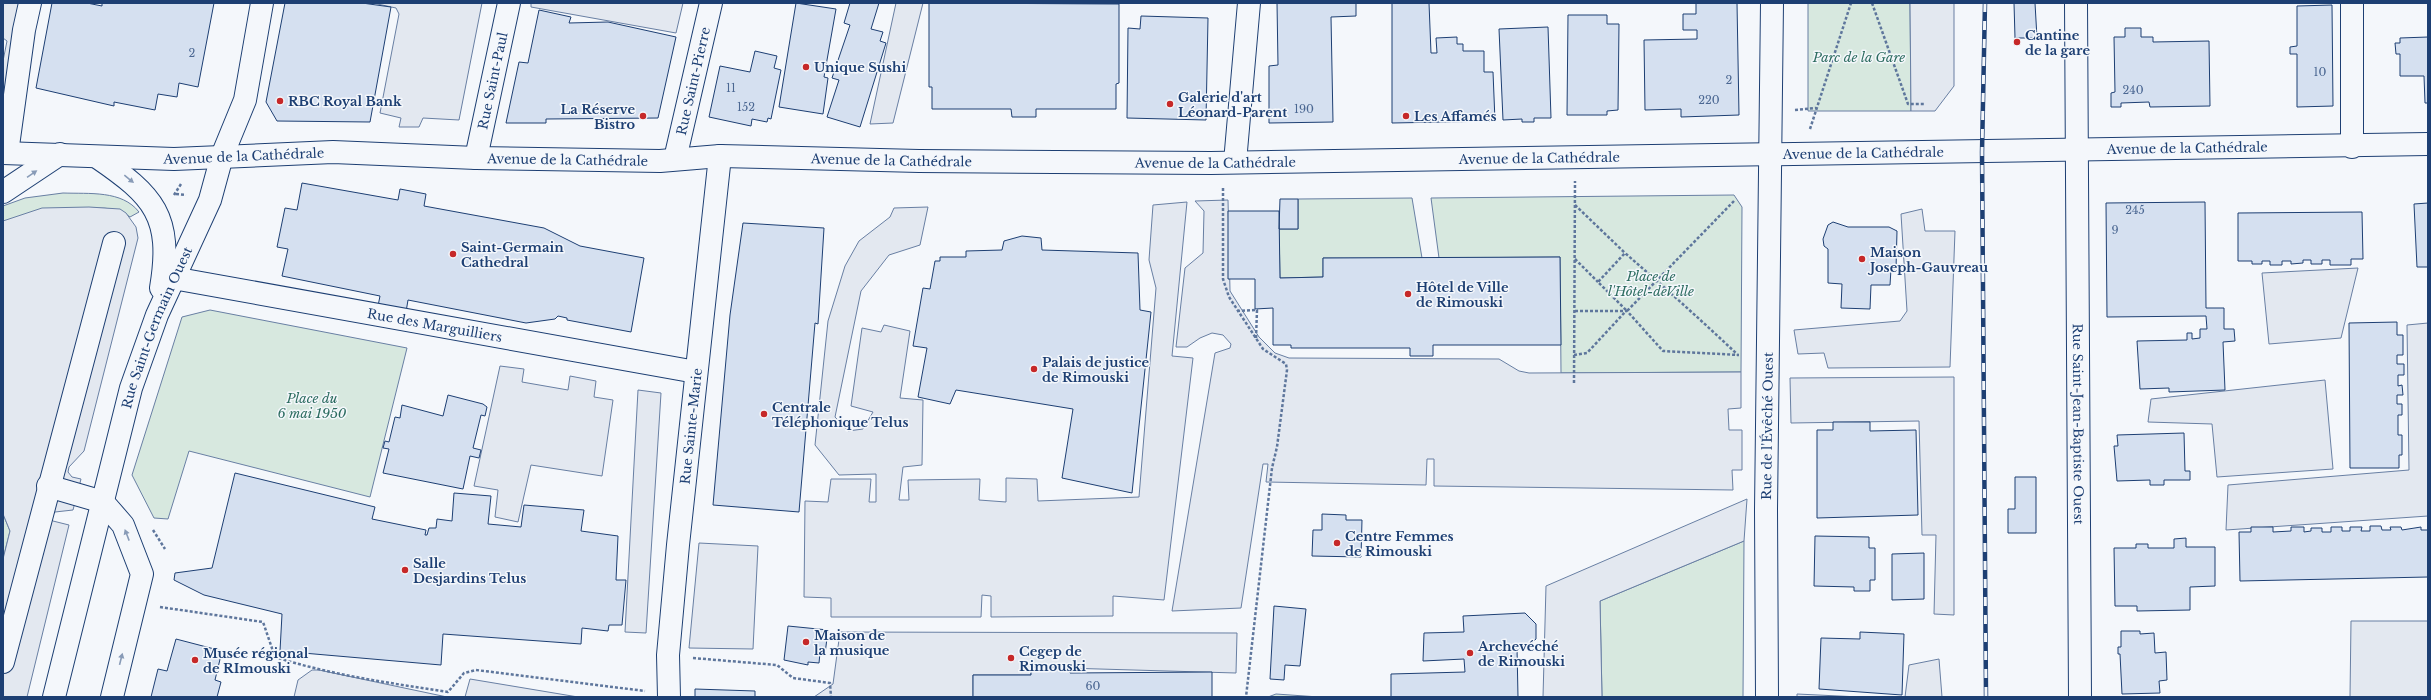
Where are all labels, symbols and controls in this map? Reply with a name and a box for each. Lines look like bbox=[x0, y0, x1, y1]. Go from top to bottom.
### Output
street label: Rue Saint-Pierre bbox=[672, 25, 714, 137]
place label: Cantine de la gare bbox=[2025, 27, 2090, 59]
street label: Rue Saint-Paul bbox=[474, 31, 511, 131]
marker: Cantine de la gare bbox=[2012, 37, 2022, 47]
house number: 2 bbox=[189, 46, 196, 60]
park label: Parc de la Gare bbox=[1812, 49, 1905, 66]
place label: Unique Sushi bbox=[814, 59, 906, 76]
marker: Unique Sushi bbox=[801, 62, 811, 72]
house number: 10 bbox=[2314, 65, 2327, 79]
house number: 2 bbox=[1726, 73, 1733, 87]
house number: 11 bbox=[726, 81, 736, 95]
house number: 240 bbox=[2122, 83, 2144, 97]
place label: Galerie d'art Léonard-Parent bbox=[1178, 89, 1287, 121]
place label: RBC Royal Bank bbox=[288, 93, 402, 110]
house number: 220 bbox=[1698, 93, 1720, 107]
marker: RBC Royal Bank bbox=[275, 96, 285, 106]
marker: Galerie d'art Léonard-Parent bbox=[1165, 99, 1175, 109]
house number: 152 bbox=[737, 100, 755, 114]
place label: La Réserve Bistro bbox=[561, 101, 635, 133]
house number: 190 bbox=[1294, 102, 1314, 116]
place label: Les Affamés bbox=[1414, 108, 1496, 125]
marker: La Réserve Bistro bbox=[638, 111, 648, 121]
marker: Les Affamés bbox=[1401, 111, 1411, 121]
street label: Avenue de la Cathédrale bbox=[2106, 138, 2268, 158]
street label: Avenue de la Cathédrale bbox=[1782, 143, 1944, 163]
street label: Avenue de la Cathédrale bbox=[162, 144, 325, 168]
street label: Avenue de la Cathédrale bbox=[1458, 148, 1620, 168]
street label: Avenue de la Cathédrale bbox=[486, 150, 648, 169]
street label: Avenue de la Cathédrale bbox=[810, 150, 972, 170]
street label: Avenue de la Cathédrale bbox=[1134, 153, 1296, 172]
one-way arrow bbox=[27, 170, 37, 178]
one-way arrow bbox=[123, 175, 134, 184]
house number: 245 bbox=[2125, 203, 2145, 217]
house number: 9 bbox=[2111, 223, 2119, 237]
place label: Saint-Germain Cathedral bbox=[461, 239, 564, 271]
street label: Rue Saint-Germain Ouest bbox=[118, 244, 196, 410]
place label: Maison Joseph-Gauvreau bbox=[1867, 244, 1989, 276]
marker: Saint-Germain Cathedral bbox=[448, 249, 458, 259]
marker: Maison Joseph-Gauvreau bbox=[1857, 254, 1867, 264]
park label: Place de l'Hôtel-deVille bbox=[1608, 268, 1694, 300]
place label: Hôtel de Ville de Rimouski bbox=[1416, 279, 1509, 311]
marker: Hôtel de Ville de Rimouski bbox=[1403, 289, 1413, 299]
street label: Rue des Marguilliers bbox=[366, 305, 504, 346]
street label: Rue Saint-Jean-Baptiste Ouest bbox=[2069, 323, 2088, 525]
street label: Rue de l'Évêché Ouest bbox=[1758, 352, 1776, 500]
place label: Palais de justice de Rimouski bbox=[1042, 354, 1150, 386]
marker: Palais de justice de Rimouski bbox=[1029, 364, 1039, 374]
street label: Rue Sainte-Marie bbox=[676, 367, 706, 485]
park label: Place du 6 mai 1950 bbox=[278, 390, 347, 422]
place label: Centrale Téléphonique Telus bbox=[772, 399, 908, 431]
marker: Centrale Téléphonique Telus bbox=[759, 409, 769, 419]
one-way arrow bbox=[123, 528, 129, 540]
place label: Centre Femmes de Rimouski bbox=[1345, 528, 1454, 560]
marker: Centre Femmes de Rimouski bbox=[1332, 538, 1342, 548]
place label: Salle Desjardins Telus bbox=[413, 555, 526, 587]
marker: Salle Desjardins Telus bbox=[400, 565, 410, 575]
place label: Maison de la musique bbox=[814, 627, 890, 659]
marker: Maison de la musique bbox=[801, 637, 811, 647]
place label: Archevéché de Rimouski bbox=[1477, 638, 1565, 670]
place label: Cegep de Rimouski bbox=[1019, 643, 1086, 675]
place label: Musée régional de RImouski bbox=[203, 645, 309, 677]
marker: Archevéché de Rimouski bbox=[1465, 648, 1475, 658]
one-way arrow bbox=[119, 653, 125, 665]
marker: Cegep de Rimouski bbox=[1006, 653, 1016, 663]
marker: Musée régional de RImouski bbox=[190, 655, 200, 665]
house number: 60 bbox=[1086, 679, 1101, 693]

